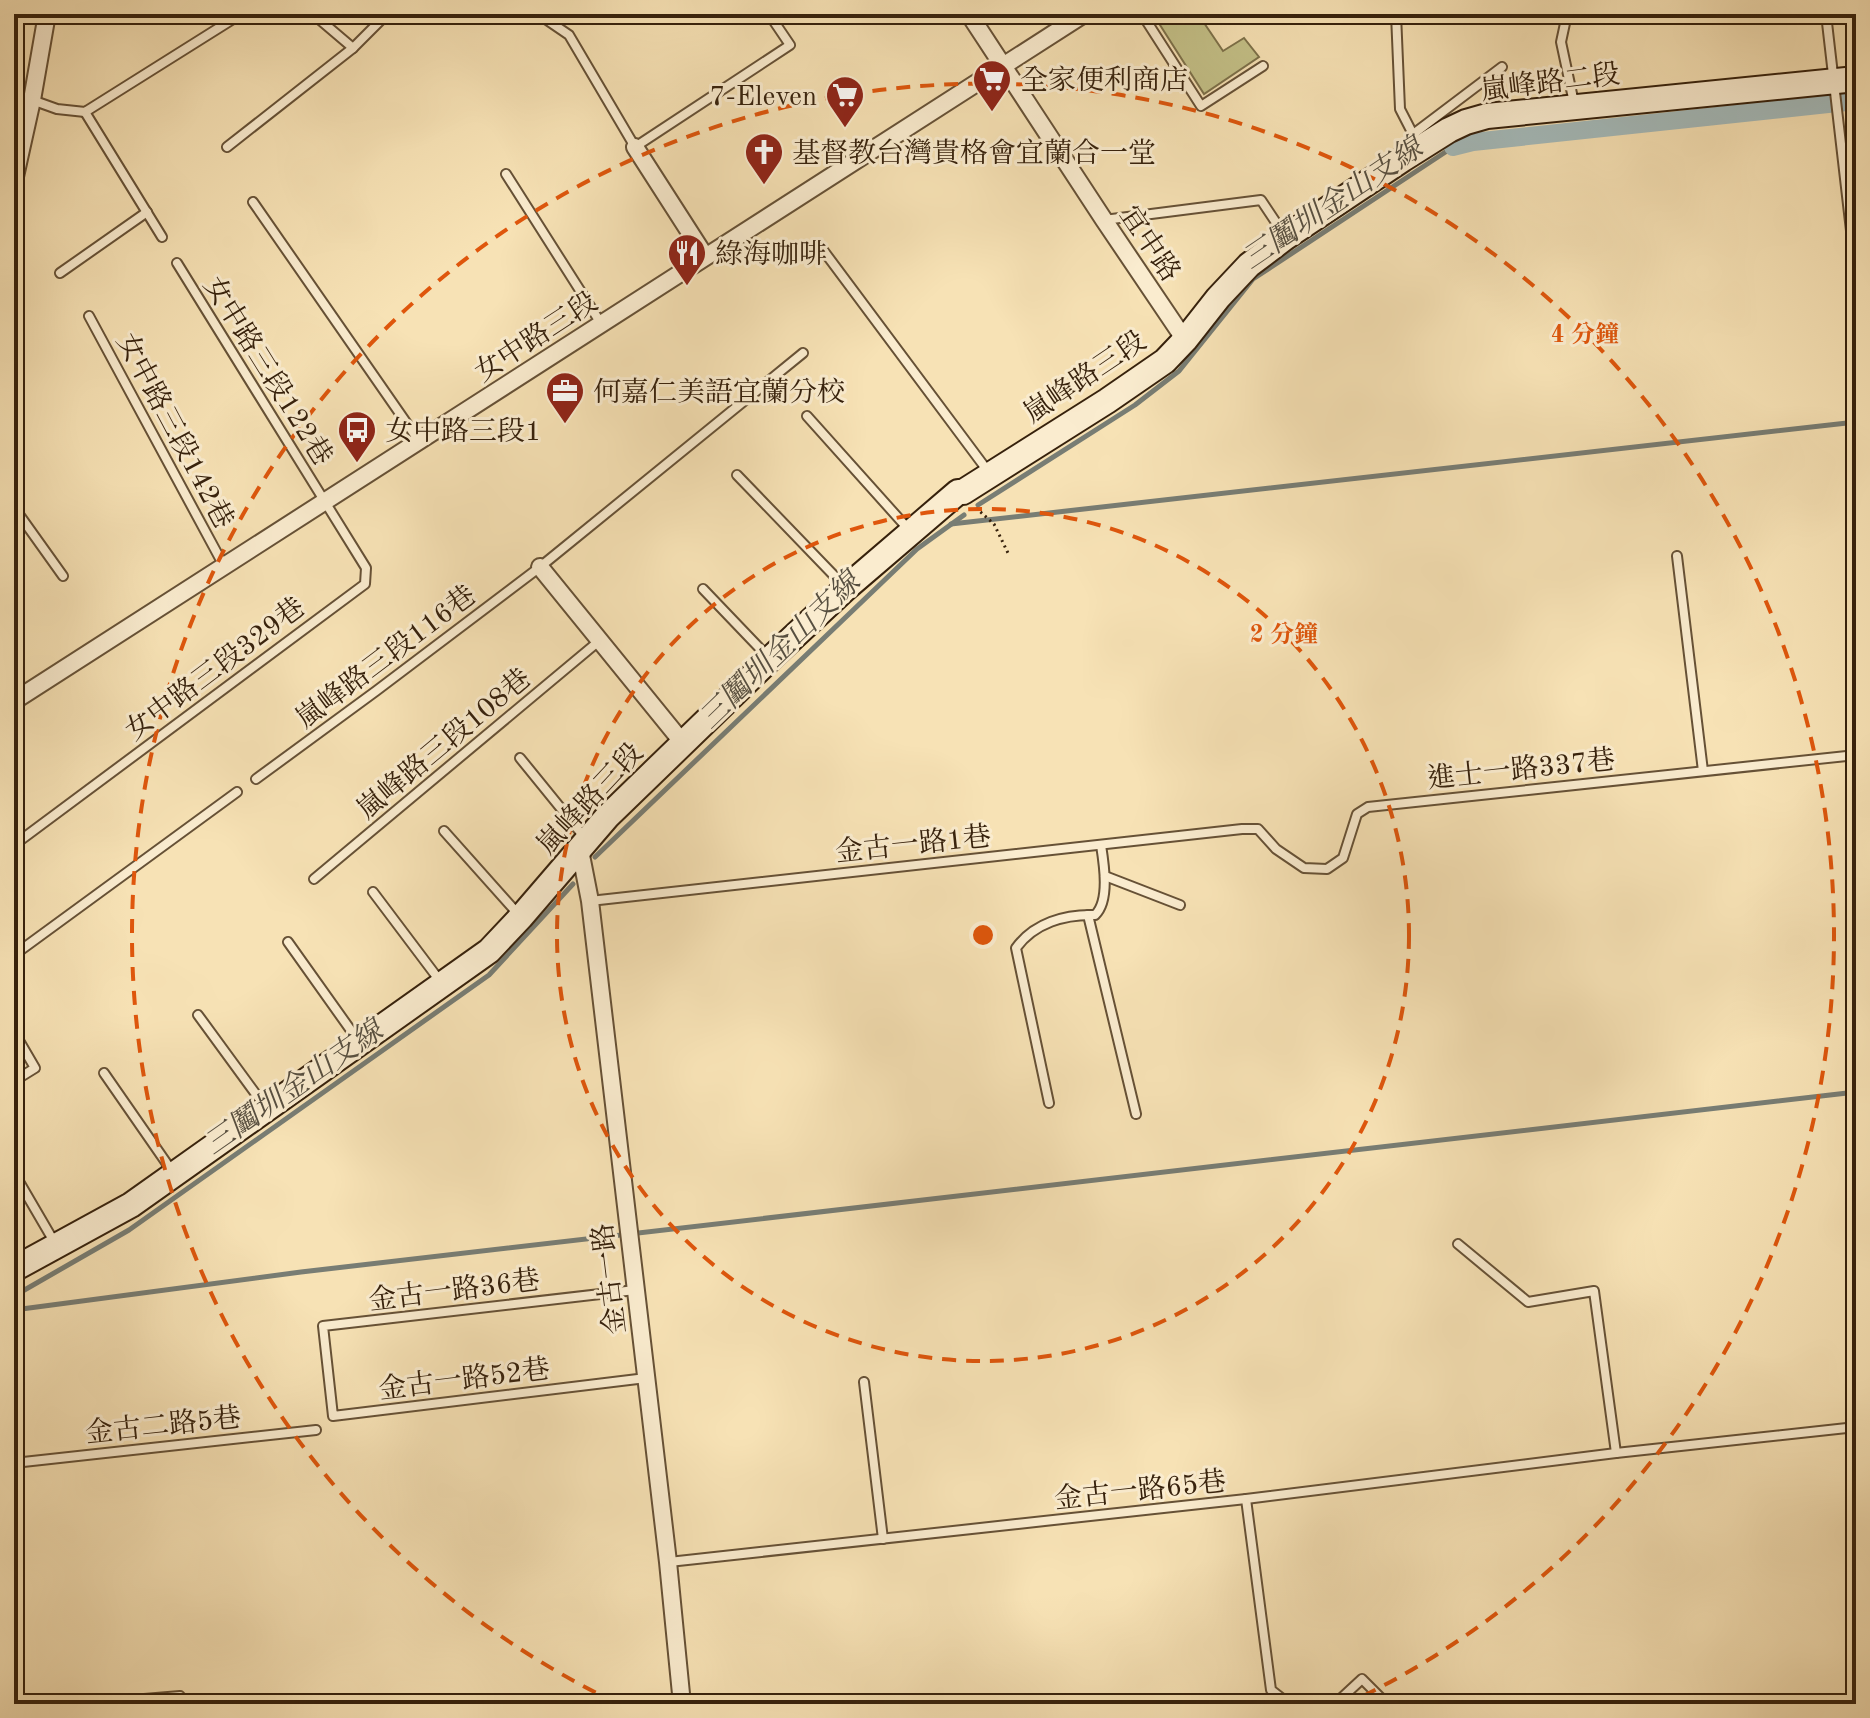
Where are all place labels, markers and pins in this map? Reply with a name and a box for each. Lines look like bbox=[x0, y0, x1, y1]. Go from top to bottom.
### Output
supermarket icon: 全家便利商店 bbox=[971, 58, 1013, 113]
place label: 全家便利商店 bbox=[1020, 65, 1188, 96]
supermarket icon: 7-Eleven bbox=[824, 74, 866, 129]
place label: 7-Eleven bbox=[709, 84, 817, 112]
church icon: 基督教台灣貴格會宜蘭合一堂 bbox=[743, 131, 785, 186]
place label: 基督教台灣貴格會宜蘭合一堂 bbox=[792, 138, 1156, 169]
restaurant icon: 綠海咖啡 bbox=[666, 232, 708, 287]
place label: 綠海咖啡 bbox=[715, 239, 827, 270]
office icon: 何嘉仁美語宜蘭分校 bbox=[544, 370, 586, 425]
place label: 何嘉仁美語宜蘭分校 bbox=[593, 377, 845, 408]
bus stop icon: 女中路三段1 bbox=[336, 409, 378, 464]
place label: 女中路三段1 bbox=[385, 416, 541, 447]
centre of rings bbox=[969, 921, 997, 949]

